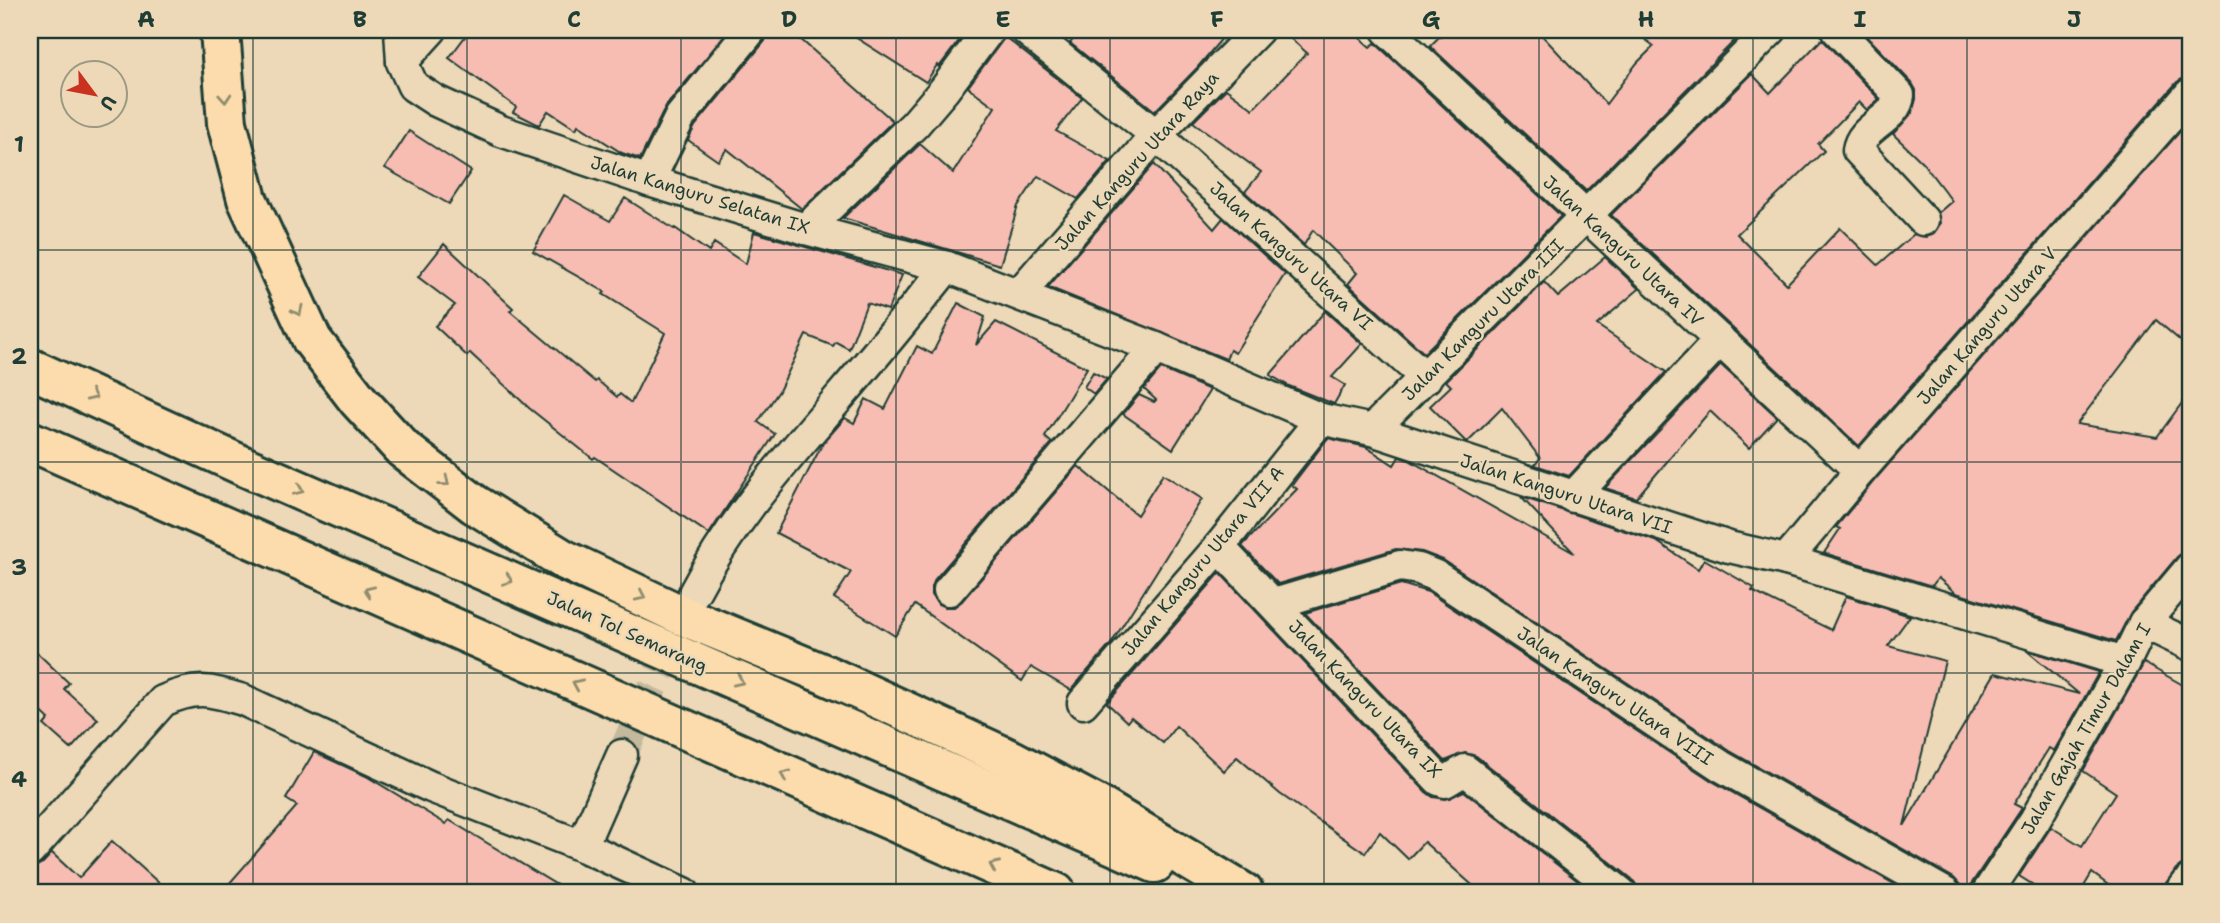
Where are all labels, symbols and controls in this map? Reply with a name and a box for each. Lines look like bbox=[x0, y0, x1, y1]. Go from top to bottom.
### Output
text: A bbox=[137, 4, 155, 34]
text: B bbox=[353, 4, 367, 34]
text: C bbox=[567, 4, 581, 34]
text: D bbox=[781, 4, 797, 34]
text: E bbox=[995, 4, 1011, 34]
text: F bbox=[1210, 4, 1224, 34]
text: G bbox=[1422, 4, 1441, 34]
text: H bbox=[1638, 4, 1654, 34]
text: I bbox=[1854, 4, 1867, 34]
text: J bbox=[2067, 4, 2081, 34]
north arrow bbox=[60, 60, 130, 130]
street label: Jalan Kanguru Utara Raya bbox=[1050, 66, 1224, 256]
text: U bbox=[94, 91, 122, 115]
one-way arrow bbox=[217, 93, 232, 104]
text: 1 bbox=[14, 129, 24, 159]
street label: Jalan Kanguru Selatan IX bbox=[587, 150, 813, 240]
street label: Jalan Kanguru Utara IV bbox=[1538, 170, 1708, 332]
street label: Jalan Kanguru Utara VI bbox=[1204, 176, 1378, 336]
street label: Jalan Kanguru Utara III bbox=[1397, 234, 1569, 406]
street label: Jalan Kanguru Utara V bbox=[1912, 242, 2062, 410]
one-way arrow bbox=[290, 304, 304, 316]
text: 2 bbox=[11, 341, 27, 371]
one-way arrow bbox=[85, 388, 97, 402]
street label: Jalan Kanguru Utara VII bbox=[1457, 448, 1675, 540]
street label: Jalan Kanguru Utara VII A bbox=[1116, 461, 1290, 661]
one-way arrow bbox=[438, 474, 450, 487]
one-way arrow bbox=[292, 482, 304, 496]
text: 3 bbox=[11, 552, 27, 582]
one-way arrow bbox=[501, 572, 513, 586]
one-way arrow bbox=[364, 586, 376, 600]
street label: Jalan Tol Semarang bbox=[543, 586, 711, 678]
one-way arrow bbox=[634, 588, 646, 602]
street label: Jalan Kanguru Utara IX bbox=[1283, 615, 1447, 783]
street label: Jalan Gajah Timur Dalam I bbox=[2016, 619, 2156, 839]
street label: Jalan Kanguru Utara VIII bbox=[1512, 621, 1718, 771]
one-way arrow bbox=[732, 673, 744, 687]
one-way arrow bbox=[572, 678, 584, 692]
text: 4 bbox=[11, 764, 27, 794]
one-way arrow bbox=[780, 769, 793, 783]
one-way arrow bbox=[989, 860, 1001, 874]

